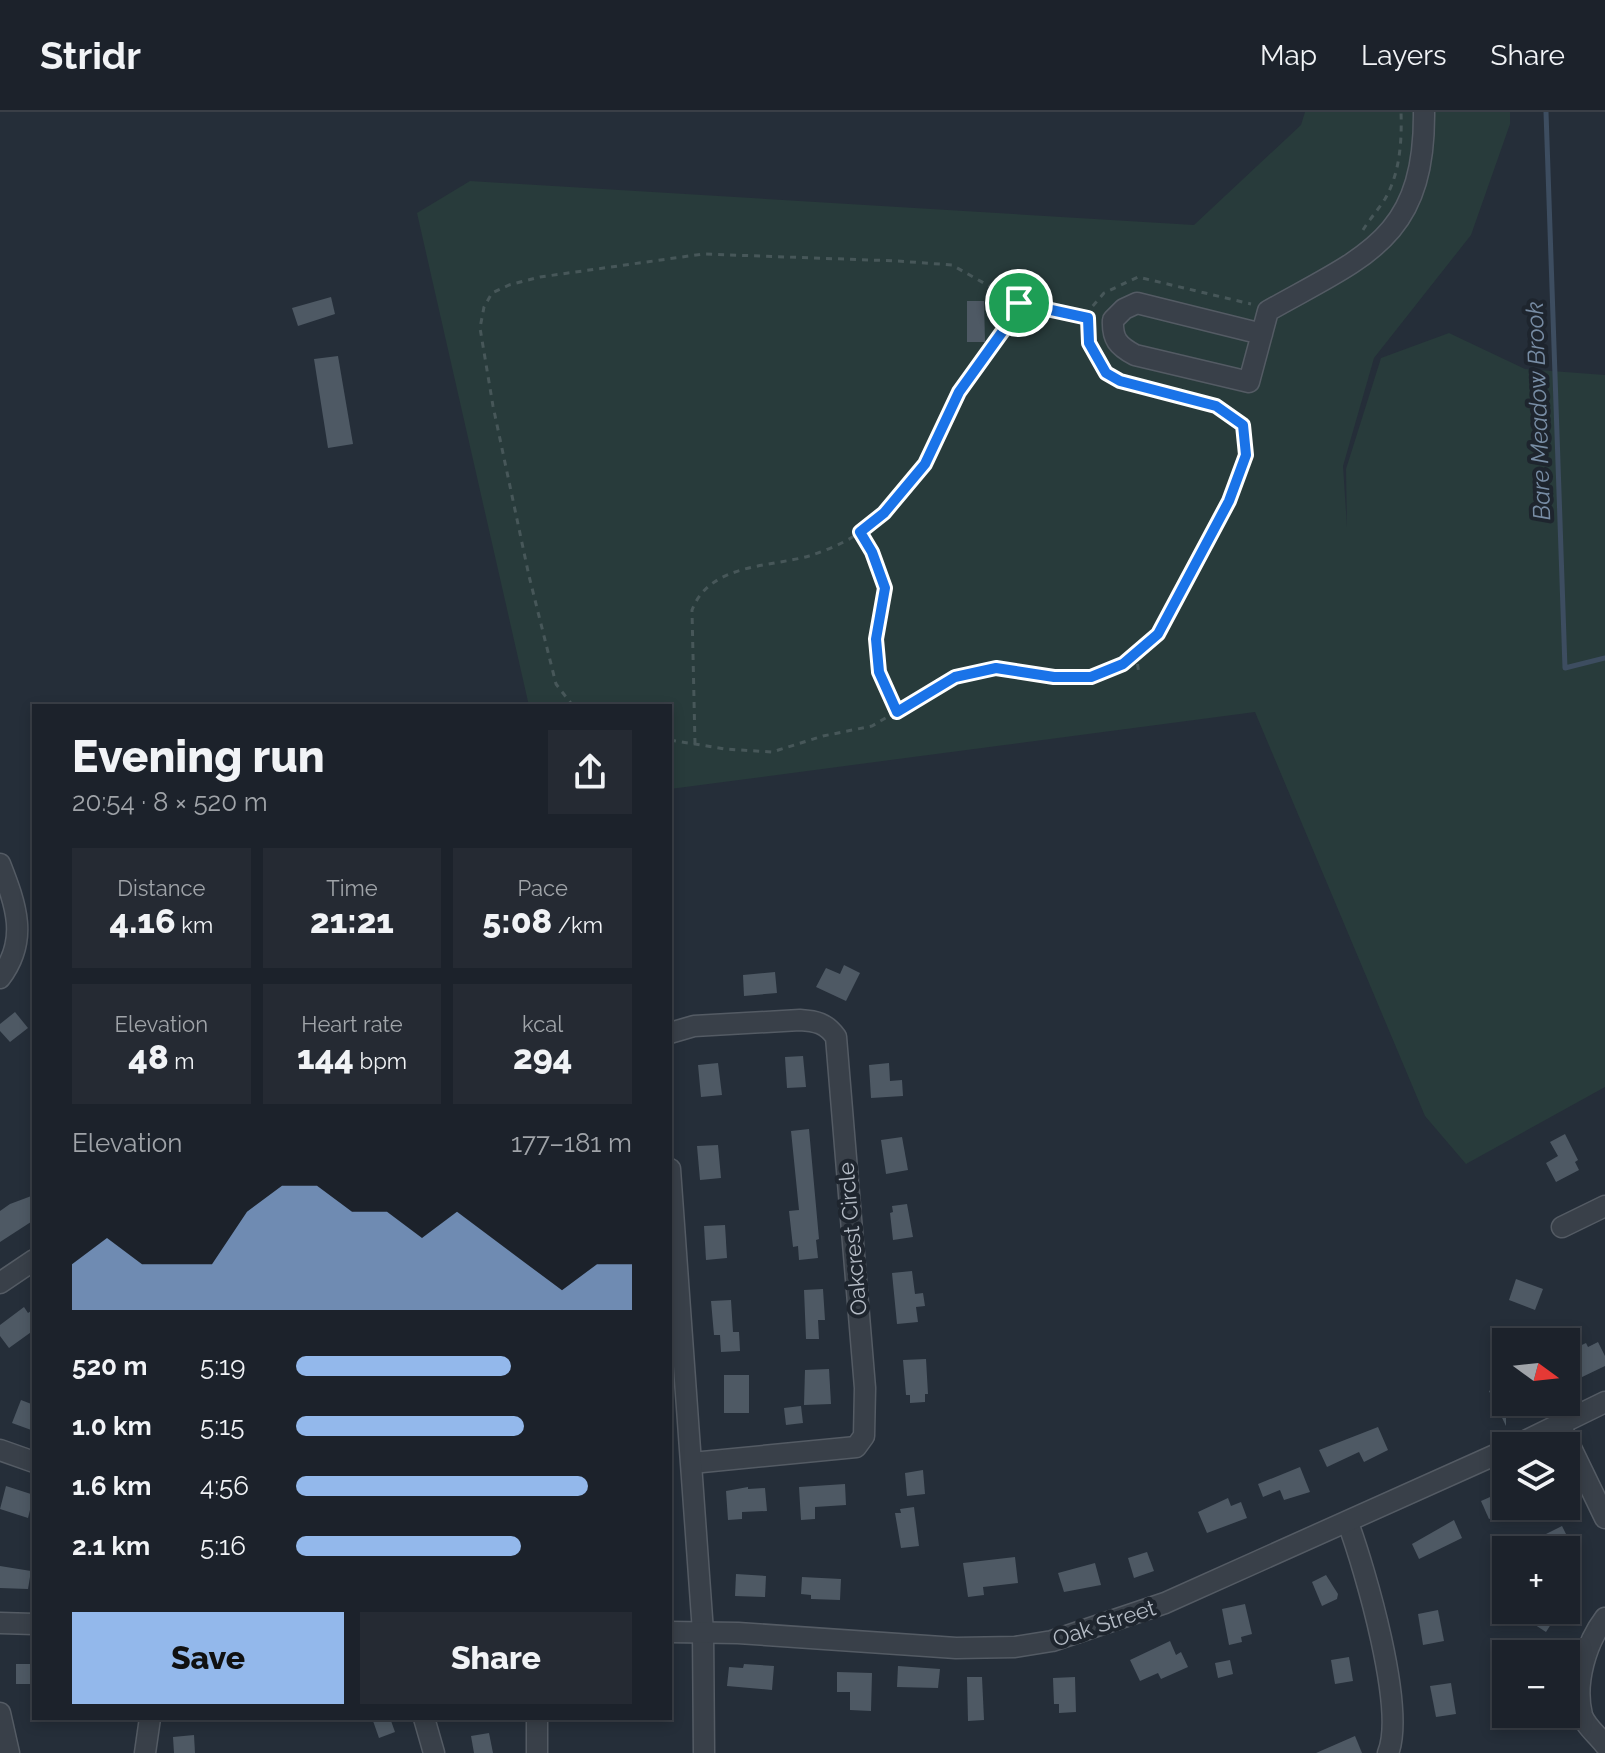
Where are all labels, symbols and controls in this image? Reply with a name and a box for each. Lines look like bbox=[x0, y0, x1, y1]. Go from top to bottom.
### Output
text: Stridr bbox=[40, 33, 141, 78]
text: Map bbox=[1260, 39, 1317, 72]
text: Layers bbox=[1361, 39, 1447, 72]
text: Share bbox=[1491, 39, 1565, 72]
pin bbox=[985, 269, 1053, 337]
icon: arrive bbox=[997, 281, 1041, 325]
water label: Bare Meadow Brook bbox=[1520, 301, 1556, 521]
button: share bbox=[548, 730, 632, 814]
text: Evening run bbox=[72, 731, 325, 782]
text: 20:54 · 8 × 520 m bbox=[72, 787, 268, 817]
text: Distance bbox=[117, 875, 205, 901]
text: Time bbox=[326, 875, 378, 901]
text: Pace bbox=[517, 875, 568, 901]
text: 4.16 bbox=[110, 901, 176, 941]
text: 21:21 bbox=[310, 901, 394, 941]
text: 5:08 bbox=[482, 901, 552, 941]
text: km bbox=[176, 912, 213, 938]
text: /km bbox=[552, 912, 603, 938]
text: Elevation bbox=[115, 1011, 208, 1037]
text: Heart rate bbox=[301, 1011, 403, 1037]
text: kcal bbox=[522, 1011, 563, 1037]
text: 48 bbox=[128, 1037, 169, 1077]
text: 144 bbox=[297, 1037, 354, 1077]
text: 294 bbox=[513, 1037, 572, 1077]
text: m bbox=[169, 1048, 194, 1074]
text: bpm bbox=[354, 1048, 407, 1074]
text: Elevation bbox=[72, 1128, 182, 1158]
text: 177–181 m bbox=[511, 1128, 632, 1158]
street label: Oakcrest Circle bbox=[832, 1161, 872, 1317]
north arrow bbox=[1492, 1328, 1580, 1416]
map controls bbox=[1492, 1328, 1580, 1728]
text: 520 m bbox=[72, 1351, 147, 1381]
text: 5:19 bbox=[200, 1351, 245, 1381]
text: 1.0 km bbox=[72, 1411, 152, 1441]
text: 5:15 bbox=[200, 1411, 244, 1441]
button: layers bbox=[1492, 1432, 1580, 1520]
text: 1.6 km bbox=[72, 1471, 151, 1501]
text: 4:56 bbox=[200, 1471, 249, 1501]
text: 2.1 km bbox=[72, 1531, 150, 1561]
text: 5:16 bbox=[200, 1531, 246, 1561]
button: + bbox=[1492, 1536, 1580, 1624]
street label: Oak Street bbox=[1049, 1594, 1159, 1652]
button: Save bbox=[72, 1612, 344, 1704]
button: Share bbox=[360, 1612, 632, 1704]
button: − bbox=[1492, 1640, 1580, 1728]

